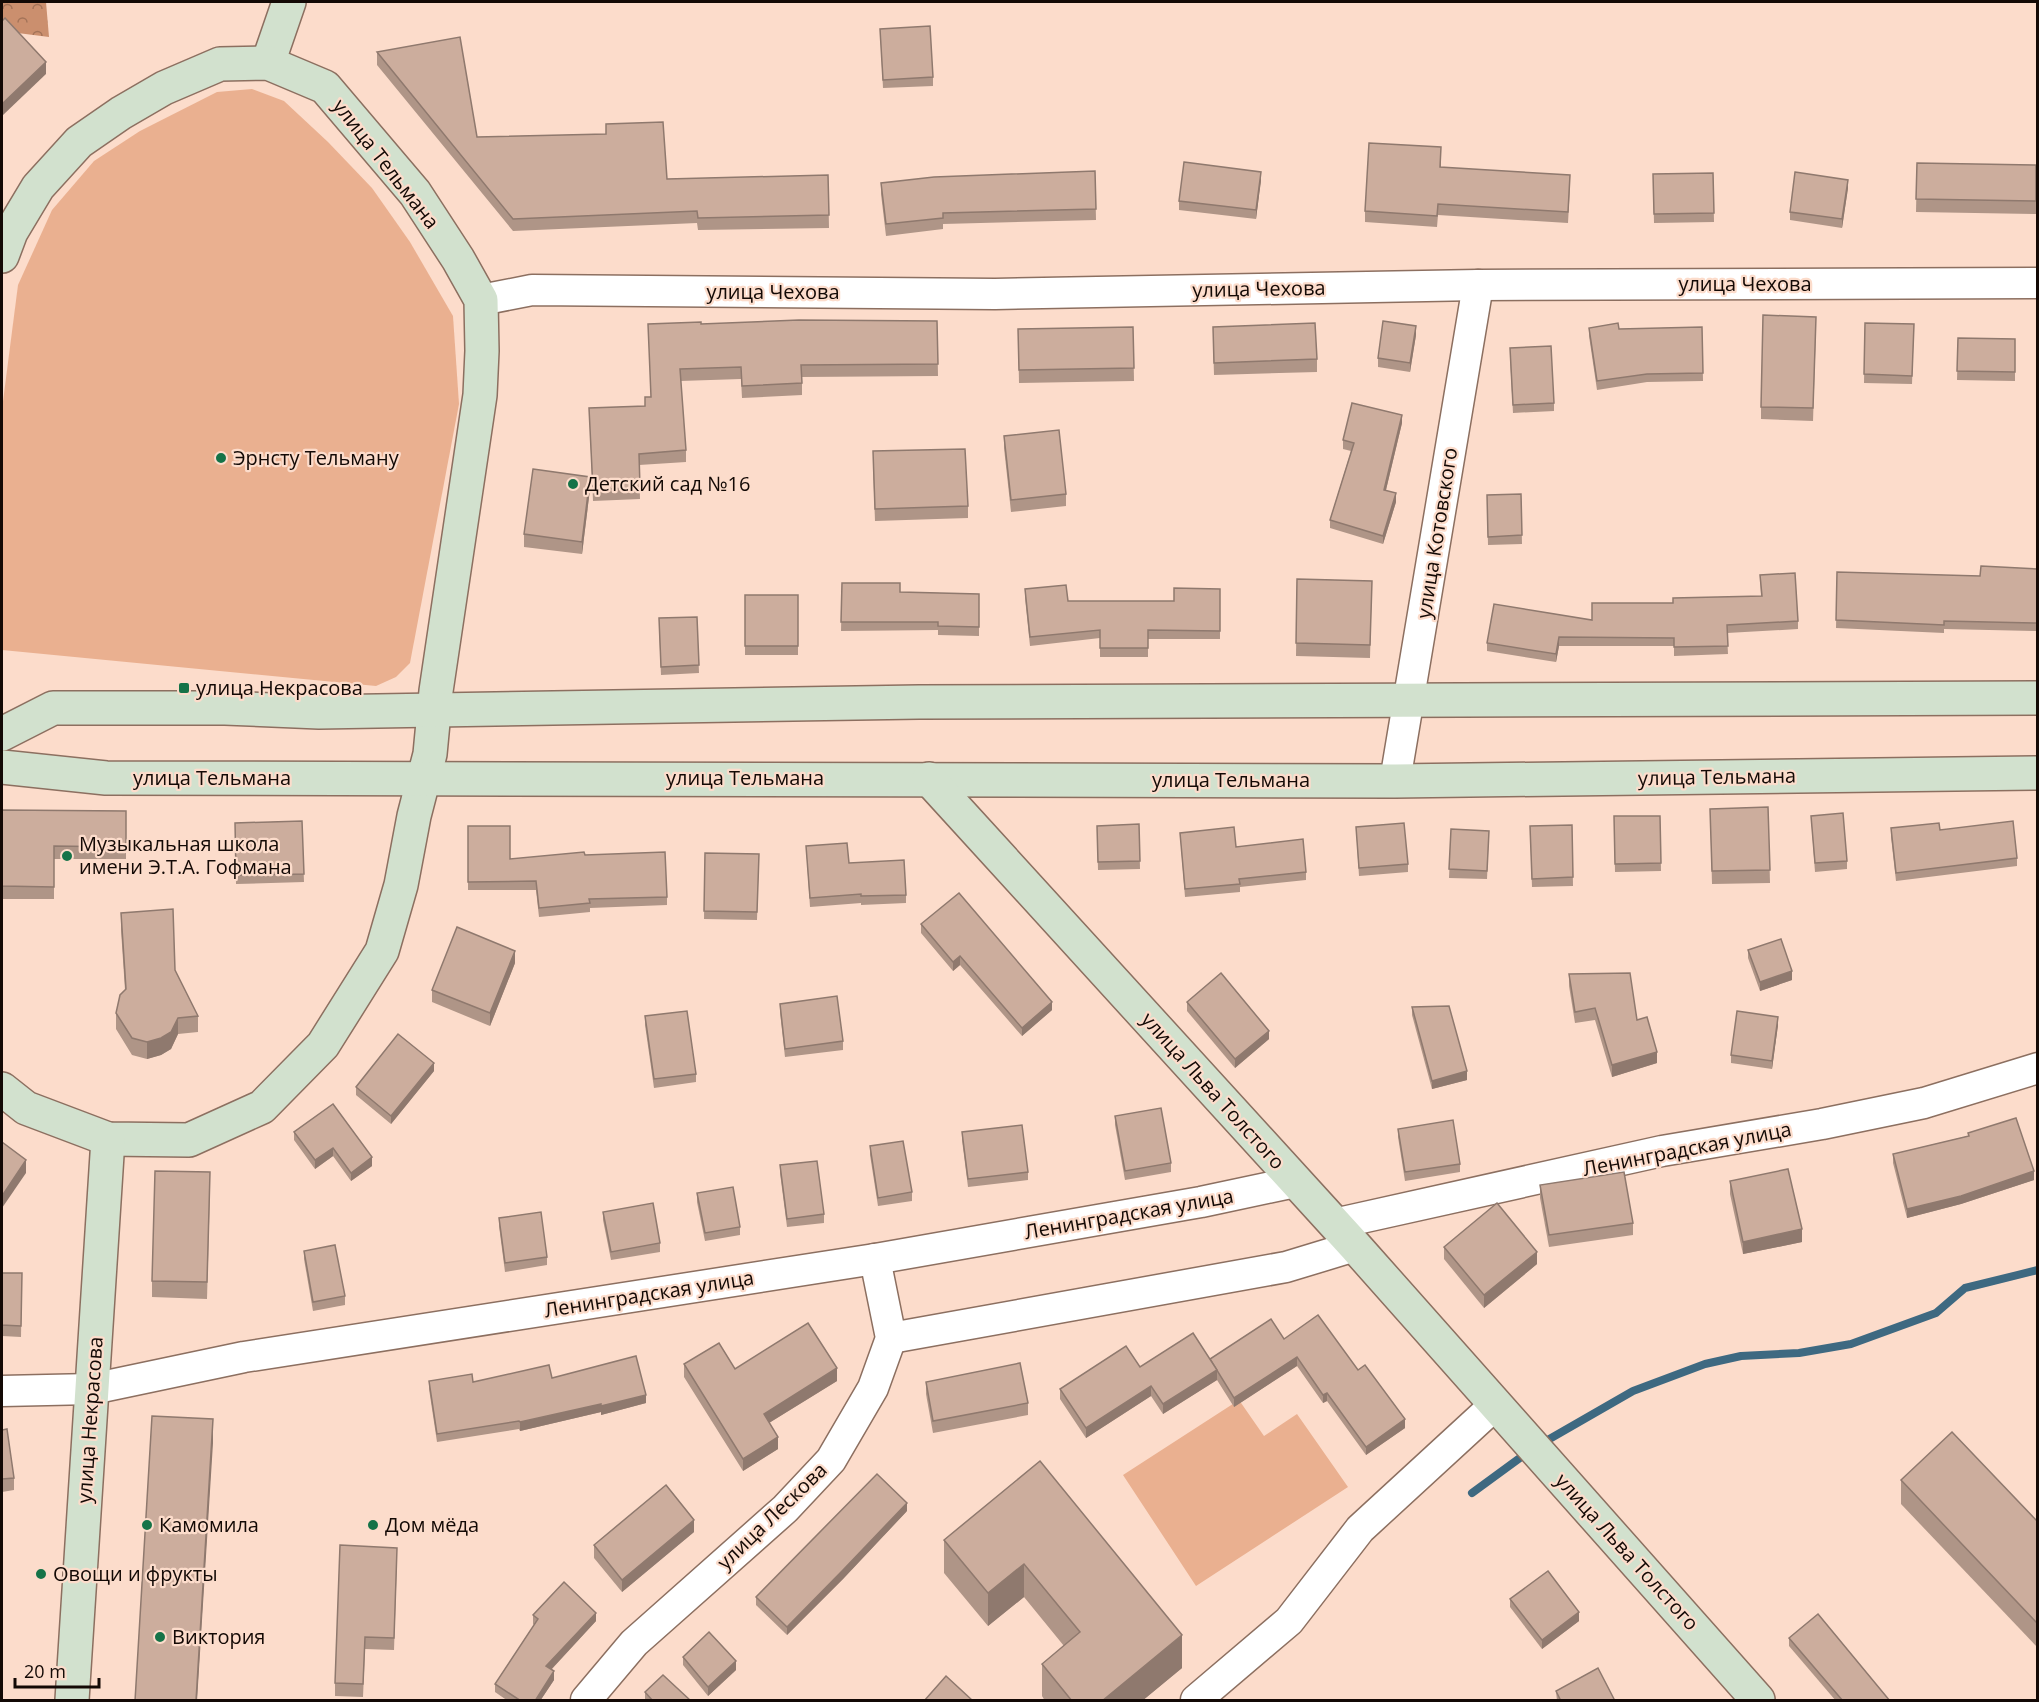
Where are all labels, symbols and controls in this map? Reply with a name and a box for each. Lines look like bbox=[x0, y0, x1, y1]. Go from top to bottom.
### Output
street label: улица Тельмана bbox=[327, 93, 446, 234]
street label: улица Чехова bbox=[1678, 270, 1812, 297]
street label: улица Чехова bbox=[1192, 274, 1326, 303]
street label: улица Чехова bbox=[706, 278, 840, 305]
place label: Эрнсту Тельману bbox=[233, 444, 400, 471]
street label: улица Котовского bbox=[1410, 445, 1463, 620]
marker: Эрнсту Тельману bbox=[214, 451, 228, 465]
place label: Детский сад №16 bbox=[585, 470, 751, 497]
marker: Детский сад №16 bbox=[566, 477, 580, 491]
place label: улица Некрасова bbox=[196, 674, 363, 701]
marker: улица Некрасова bbox=[177, 681, 191, 695]
street label: улица Тельмана bbox=[1638, 762, 1796, 791]
street label: улица Тельмана bbox=[133, 764, 291, 791]
street label: улица Тельмана bbox=[666, 764, 824, 791]
street label: улица Тельмана bbox=[1152, 766, 1310, 793]
place label: Музыкальная школа имени Э.Т.А. Гофмана bbox=[79, 830, 292, 880]
marker: Музыкальная школа имени Э.Т.А. Гофмана bbox=[60, 849, 74, 863]
street label: улица Льва Толстого bbox=[1135, 1006, 1291, 1175]
street label: Ленинградская улица bbox=[1580, 1115, 1793, 1182]
street label: Ленинградская улица bbox=[1022, 1182, 1236, 1245]
street label: Ленинградская улица bbox=[542, 1264, 756, 1323]
street label: улица Некрасова bbox=[70, 1336, 109, 1504]
street label: улица Лескова bbox=[711, 1456, 832, 1575]
street label: улица Льва Толстого bbox=[1549, 1467, 1705, 1636]
place label: Камомила bbox=[159, 1511, 259, 1538]
place label: Дом мёда bbox=[385, 1511, 479, 1538]
marker: Камомила bbox=[140, 1518, 154, 1532]
marker: Дом мёда bbox=[366, 1518, 380, 1532]
place label: Овощи и фрукты bbox=[53, 1560, 218, 1587]
marker: Овощи и фрукты bbox=[34, 1567, 48, 1581]
place label: Виктория bbox=[172, 1623, 265, 1650]
marker: Виктория bbox=[153, 1630, 167, 1644]
scale bar bbox=[15, 1651, 99, 1689]
text: 20 m bbox=[24, 1659, 66, 1683]

